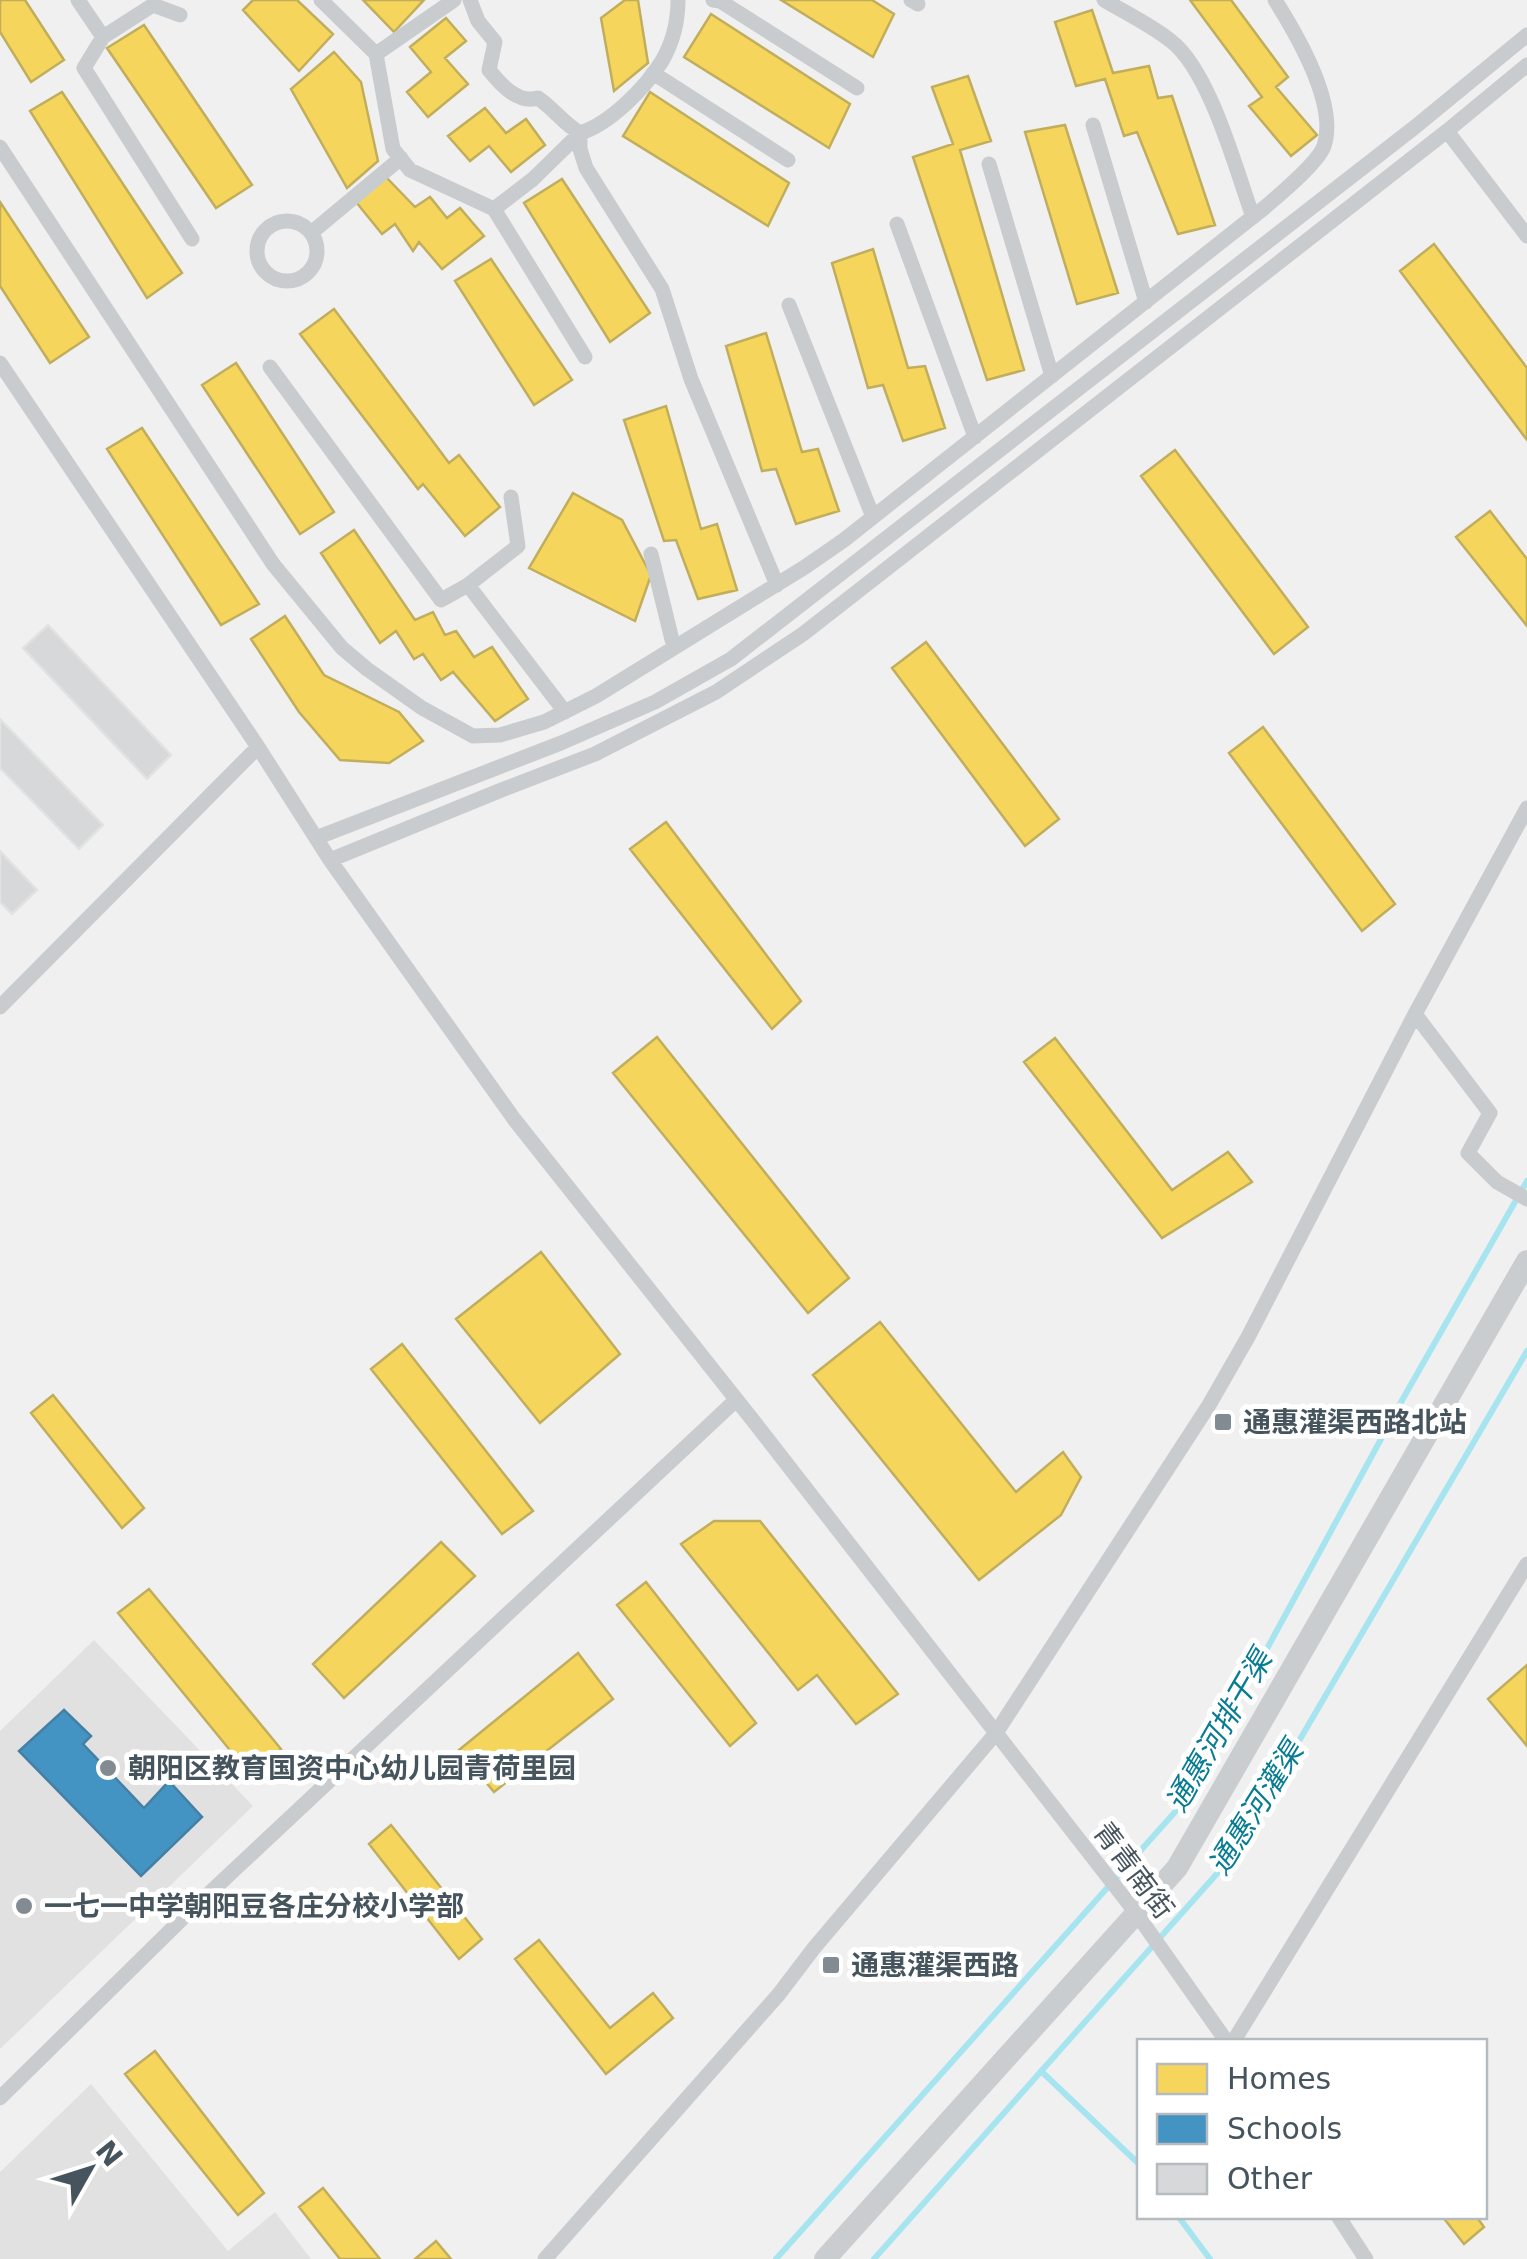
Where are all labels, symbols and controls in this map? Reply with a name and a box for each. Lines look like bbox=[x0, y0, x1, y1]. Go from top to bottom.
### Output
place label: 通惠灌渠西路北站 bbox=[1243, 1406, 1467, 1439]
marker: 通惠灌渠西路北站 bbox=[1212, 1411, 1234, 1433]
water label: 通惠河排干渠 bbox=[1158, 1641, 1281, 1817]
water label: 通惠河灌渠 bbox=[1201, 1731, 1312, 1881]
place label: 朝阳区教育国资中心幼儿园青荷里园 bbox=[128, 1752, 576, 1785]
marker: 朝阳区教育国资中心幼儿园青荷里园 bbox=[97, 1757, 119, 1779]
street label: 青青南街 bbox=[1087, 1816, 1180, 1925]
place label: 一七一中学朝阳豆各庄分校小学部 bbox=[44, 1890, 464, 1923]
marker: 一七一中学朝阳豆各庄分校小学部 bbox=[13, 1895, 35, 1917]
place label: 通惠灌渠西路 bbox=[851, 1949, 1019, 1982]
marker: 通惠灌渠西路 bbox=[820, 1954, 842, 1976]
legend bbox=[1137, 2039, 1487, 2219]
text: Homes bbox=[1227, 2061, 1331, 2096]
text: Schools bbox=[1227, 2111, 1342, 2146]
north arrow bbox=[40, 2119, 140, 2219]
text: N bbox=[89, 2134, 129, 2173]
text: Other bbox=[1227, 2161, 1313, 2196]

